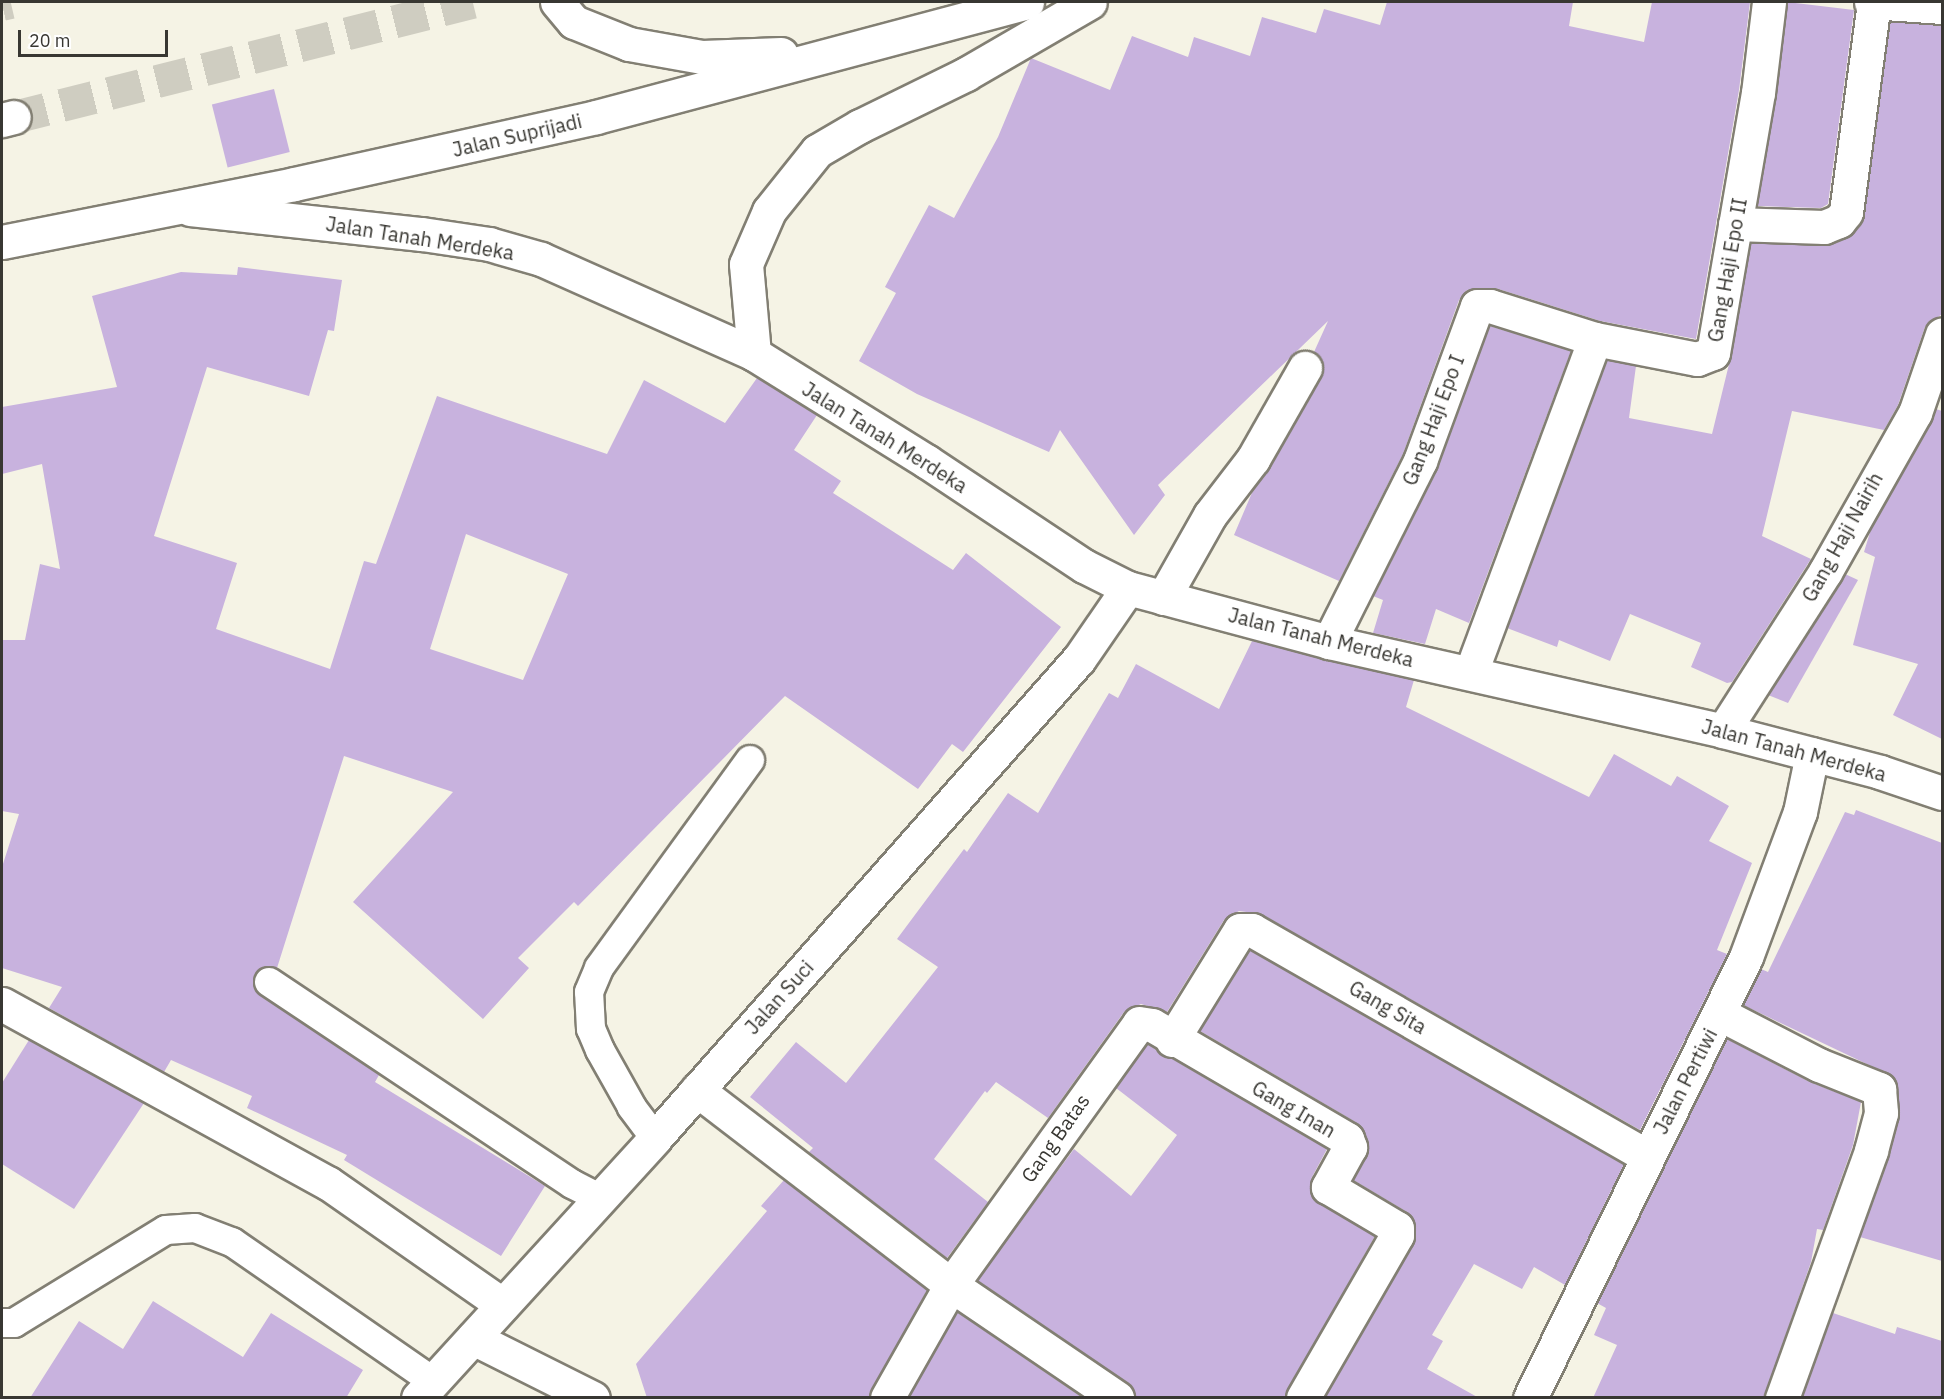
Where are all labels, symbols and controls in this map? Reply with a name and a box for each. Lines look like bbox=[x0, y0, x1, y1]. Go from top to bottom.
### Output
scale bar bbox=[21, 18, 171, 56]
text: 20 m bbox=[29, 29, 71, 52]
street label: Jalan Suprijadi bbox=[450, 108, 584, 162]
street label: Gang Haji Epo II bbox=[1703, 196, 1751, 344]
street label: Jalan Tanah Merdeka bbox=[324, 211, 516, 265]
street label: Gang Haji Epo I bbox=[1397, 351, 1469, 489]
street label: Jalan Tanah Merdeka bbox=[798, 376, 972, 498]
street label: Gang Haji Nairih bbox=[1797, 468, 1887, 606]
street label: Jalan Tanah Merdeka bbox=[1226, 602, 1416, 672]
street label: Jalan Tanah Merdeka bbox=[1699, 714, 1889, 786]
street label: Jalan Suci bbox=[740, 955, 818, 1039]
street label: Gang Sita bbox=[1345, 975, 1431, 1039]
street label: Jalan Pertiwi bbox=[1648, 1024, 1722, 1138]
street label: Gang Inan bbox=[1248, 1075, 1340, 1143]
street label: Gang Batas bbox=[1016, 1089, 1094, 1187]

